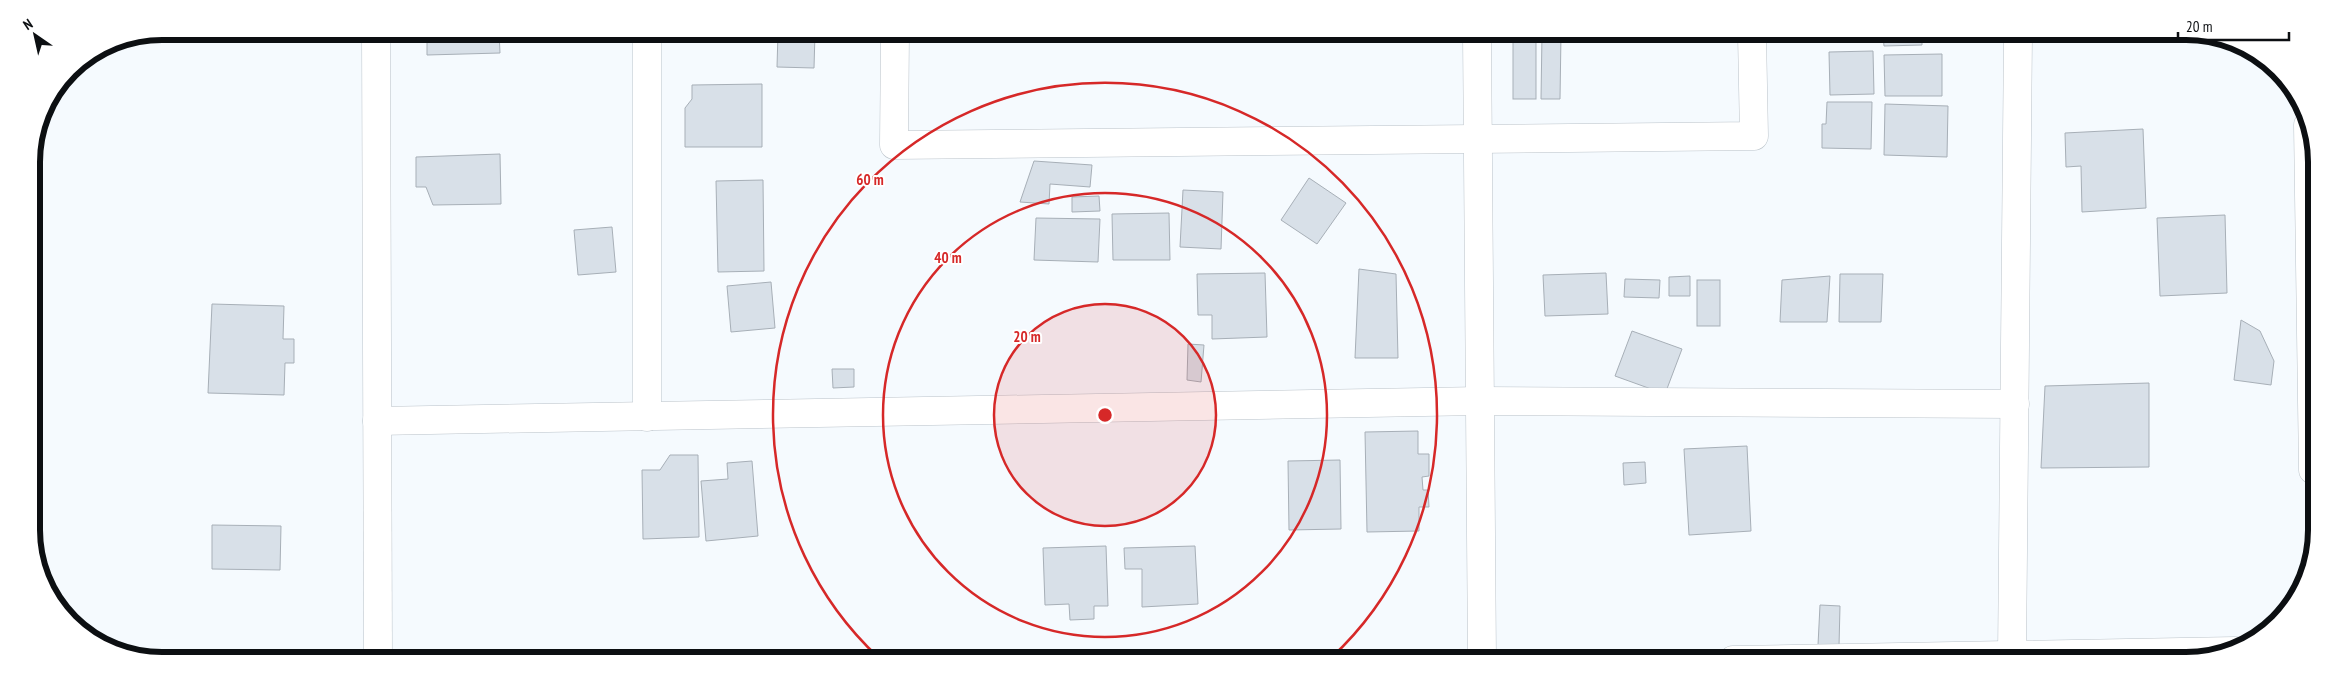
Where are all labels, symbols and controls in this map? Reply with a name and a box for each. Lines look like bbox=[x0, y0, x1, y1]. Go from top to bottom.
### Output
north arrow bbox=[10, 10, 60, 60]
scale bar bbox=[2178, 10, 2289, 42]
text: N bbox=[20, 15, 36, 34]
text: 20 m bbox=[2186, 17, 2212, 36]
text: 60 m bbox=[856, 170, 884, 189]
text: 40 m bbox=[934, 248, 962, 267]
text: 20 m bbox=[1013, 327, 1041, 346]
centre of rings bbox=[1096, 406, 1114, 424]

